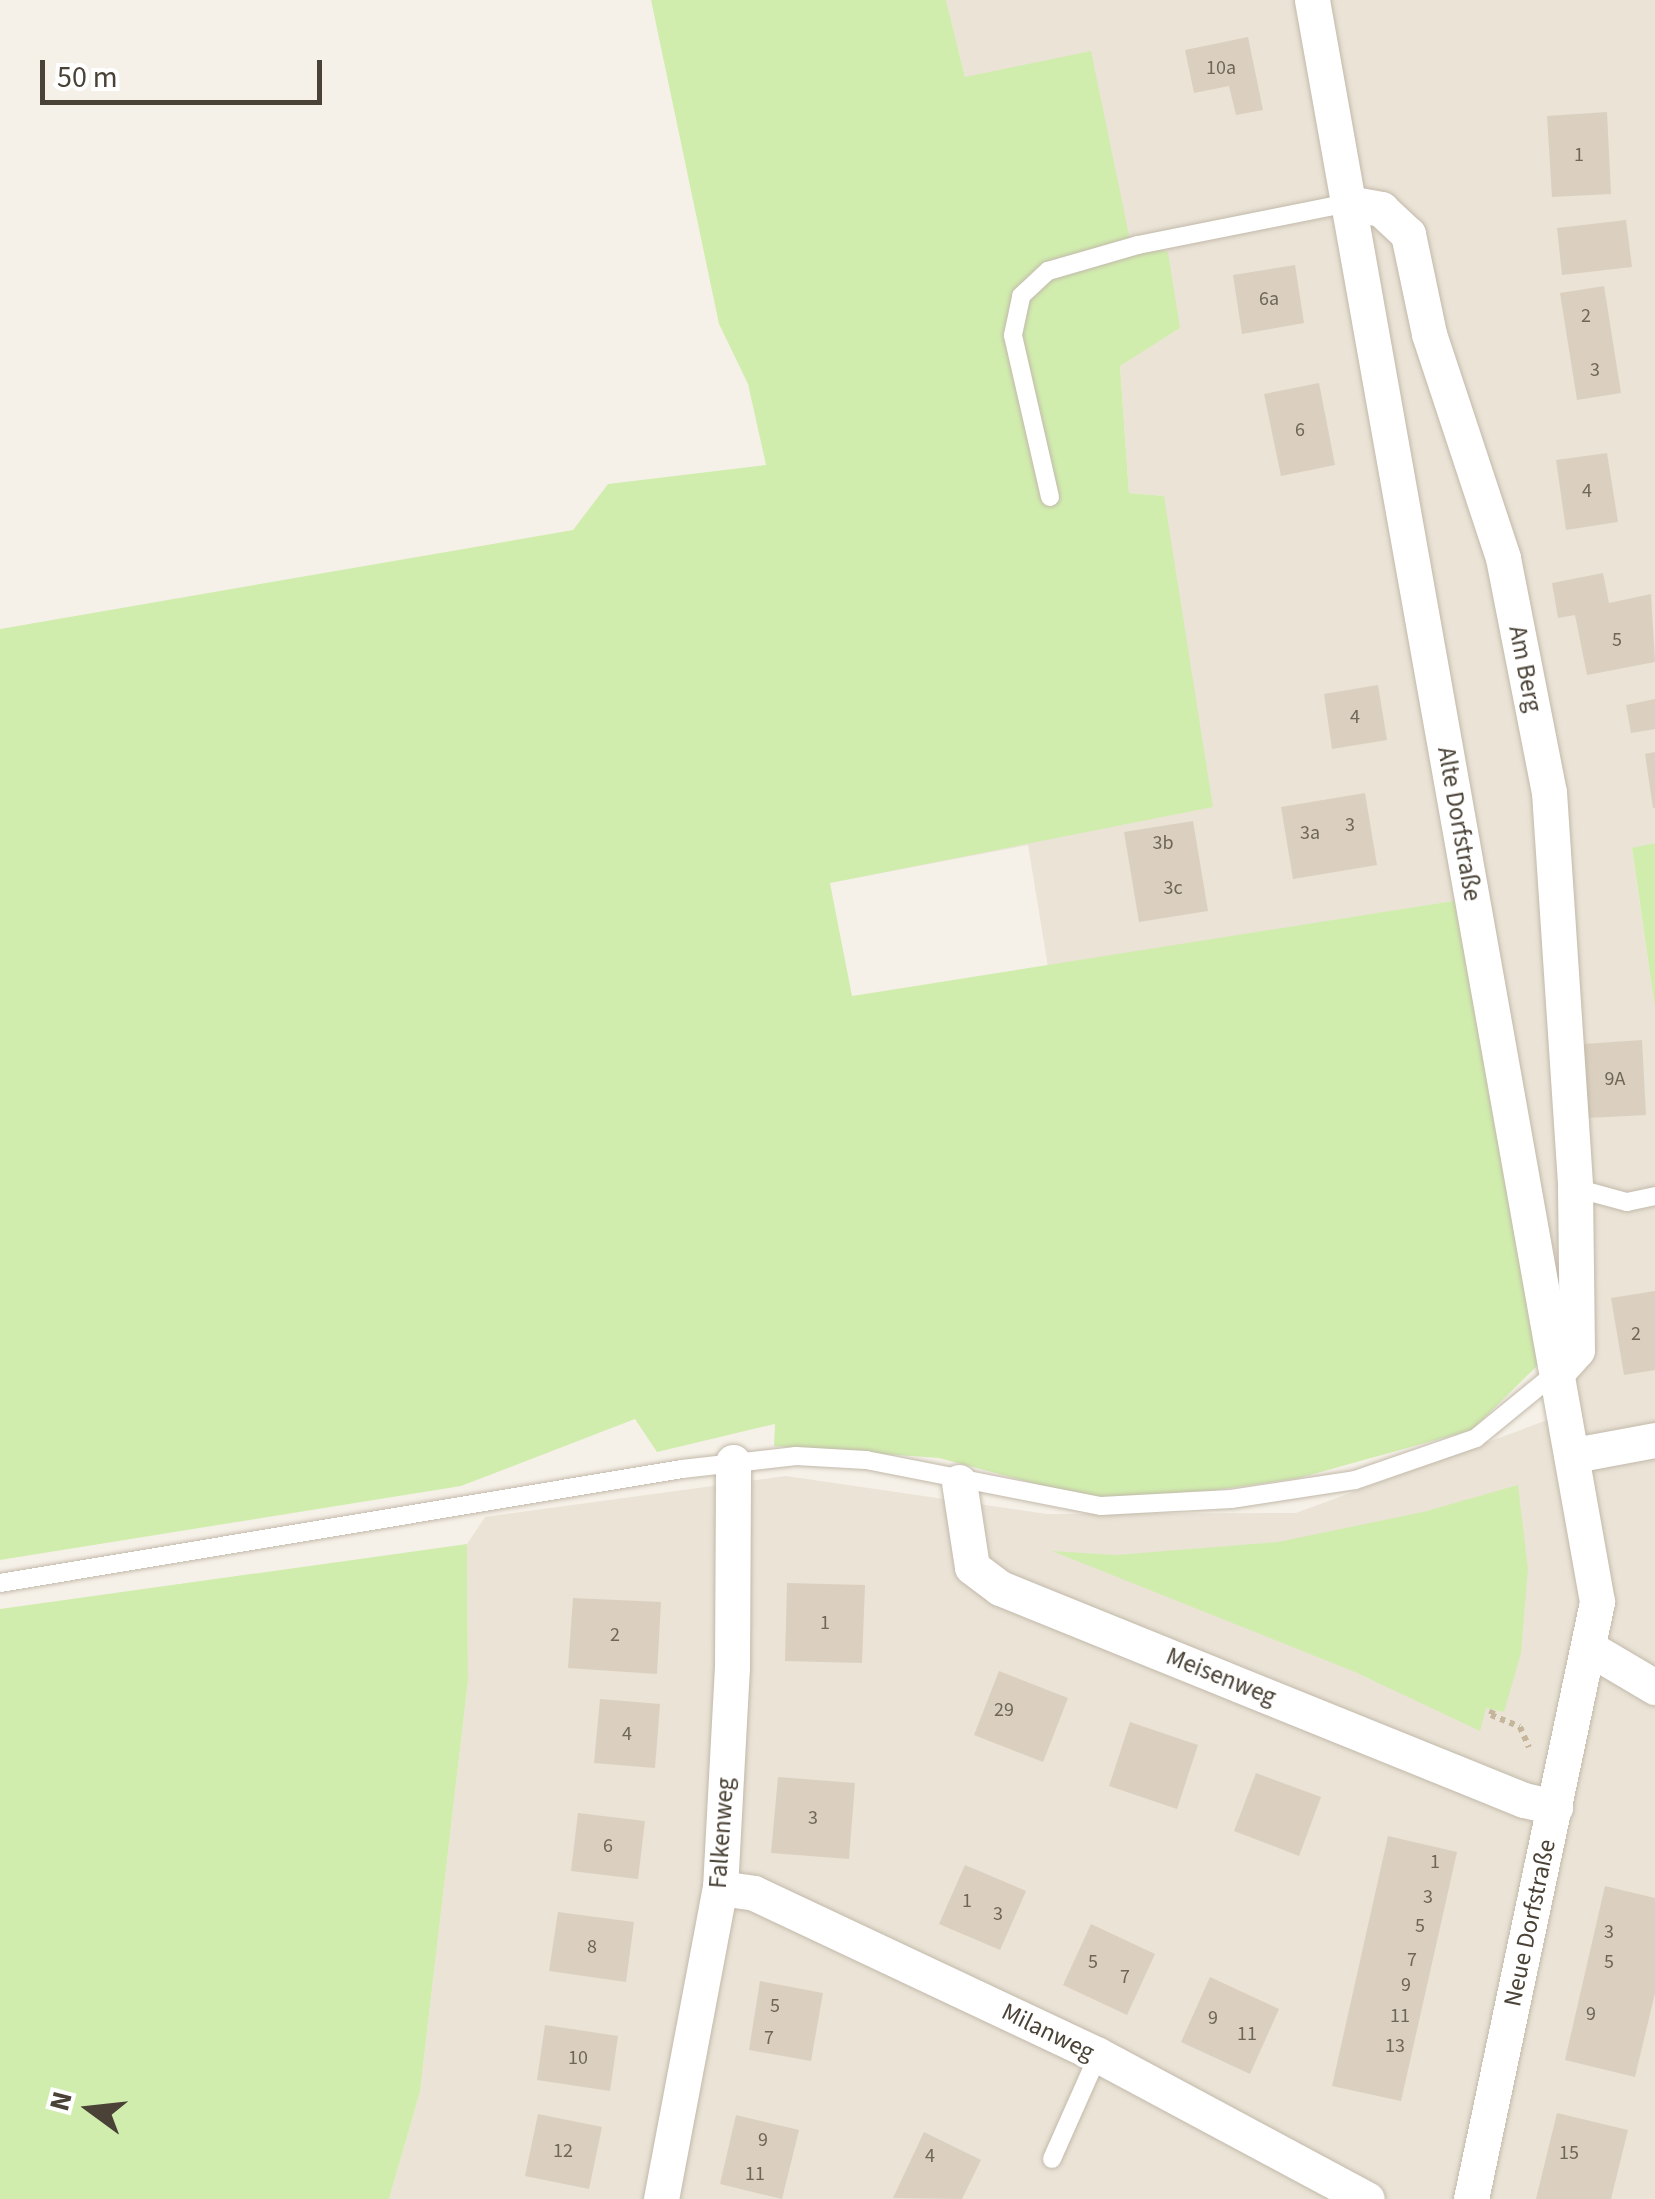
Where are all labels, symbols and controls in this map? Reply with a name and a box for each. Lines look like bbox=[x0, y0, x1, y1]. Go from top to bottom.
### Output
scale bar bbox=[45, 40, 328, 102]
text: 50 m bbox=[57, 56, 118, 99]
house number: 10a bbox=[1206, 56, 1236, 80]
house number: 1 bbox=[1574, 143, 1584, 167]
house number: 6a bbox=[1259, 287, 1279, 311]
house number: 2 bbox=[1581, 304, 1591, 328]
house number: 3 bbox=[1590, 358, 1600, 382]
house number: 6 bbox=[1295, 418, 1305, 442]
house number: 4 bbox=[1582, 479, 1592, 503]
street label: Am Berg bbox=[1502, 623, 1548, 715]
house number: 5 bbox=[1612, 628, 1622, 652]
house number: 4 bbox=[1350, 705, 1360, 729]
street label: Alte Dorfstraße bbox=[1431, 744, 1487, 904]
house number: 3 bbox=[1345, 813, 1355, 837]
house number: 3a bbox=[1300, 821, 1320, 845]
house number: 3b bbox=[1153, 831, 1173, 855]
house number: 3c bbox=[1163, 876, 1183, 900]
house number: 9A bbox=[1605, 1067, 1625, 1091]
house number: 2 bbox=[1631, 1322, 1641, 1346]
house number: 1 bbox=[820, 1611, 830, 1635]
house number: 2 bbox=[610, 1623, 620, 1647]
street label: Meisenweg bbox=[1162, 1641, 1280, 1713]
house number: 29 bbox=[994, 1698, 1014, 1722]
house number: 4 bbox=[622, 1722, 632, 1746]
street label: Falkenweg bbox=[703, 1777, 741, 1889]
house number: 3 bbox=[808, 1806, 818, 1830]
house number: 6 bbox=[603, 1834, 613, 1858]
street label: Neue Dorfstraße bbox=[1498, 1837, 1562, 2009]
house number: 1 bbox=[1430, 1850, 1440, 1874]
house number: 3 bbox=[1423, 1885, 1433, 1909]
house number: 1 bbox=[962, 1889, 972, 1913]
house number: 3 bbox=[993, 1902, 1003, 1926]
house number: 5 bbox=[1415, 1914, 1425, 1938]
house number: 3 bbox=[1604, 1920, 1614, 1944]
house number: 8 bbox=[587, 1935, 597, 1959]
house number: 7 bbox=[1407, 1948, 1417, 1972]
house number: 5 bbox=[1088, 1950, 1098, 1974]
house number: 5 bbox=[1604, 1950, 1614, 1974]
house number: 7 bbox=[1120, 1965, 1130, 1989]
house number: 9 bbox=[1401, 1973, 1411, 1997]
house number: 5 bbox=[770, 1994, 780, 2018]
street label: Milanweg bbox=[997, 1997, 1099, 2067]
house number: 9 bbox=[1586, 2002, 1596, 2026]
house number: 11 bbox=[1390, 2004, 1410, 2028]
house number: 9 bbox=[1208, 2006, 1218, 2030]
house number: 11 bbox=[1237, 2022, 1257, 2046]
house number: 7 bbox=[764, 2026, 774, 2050]
house number: 13 bbox=[1385, 2034, 1405, 2058]
house number: 10 bbox=[568, 2046, 588, 2070]
north arrow bbox=[40, 2059, 140, 2159]
text: N bbox=[39, 2087, 83, 2115]
house number: 9 bbox=[758, 2128, 768, 2152]
house number: 12 bbox=[553, 2139, 573, 2163]
house number: 15 bbox=[1559, 2141, 1579, 2165]
house number: 4 bbox=[925, 2144, 935, 2168]
house number: 11 bbox=[745, 2162, 765, 2186]

